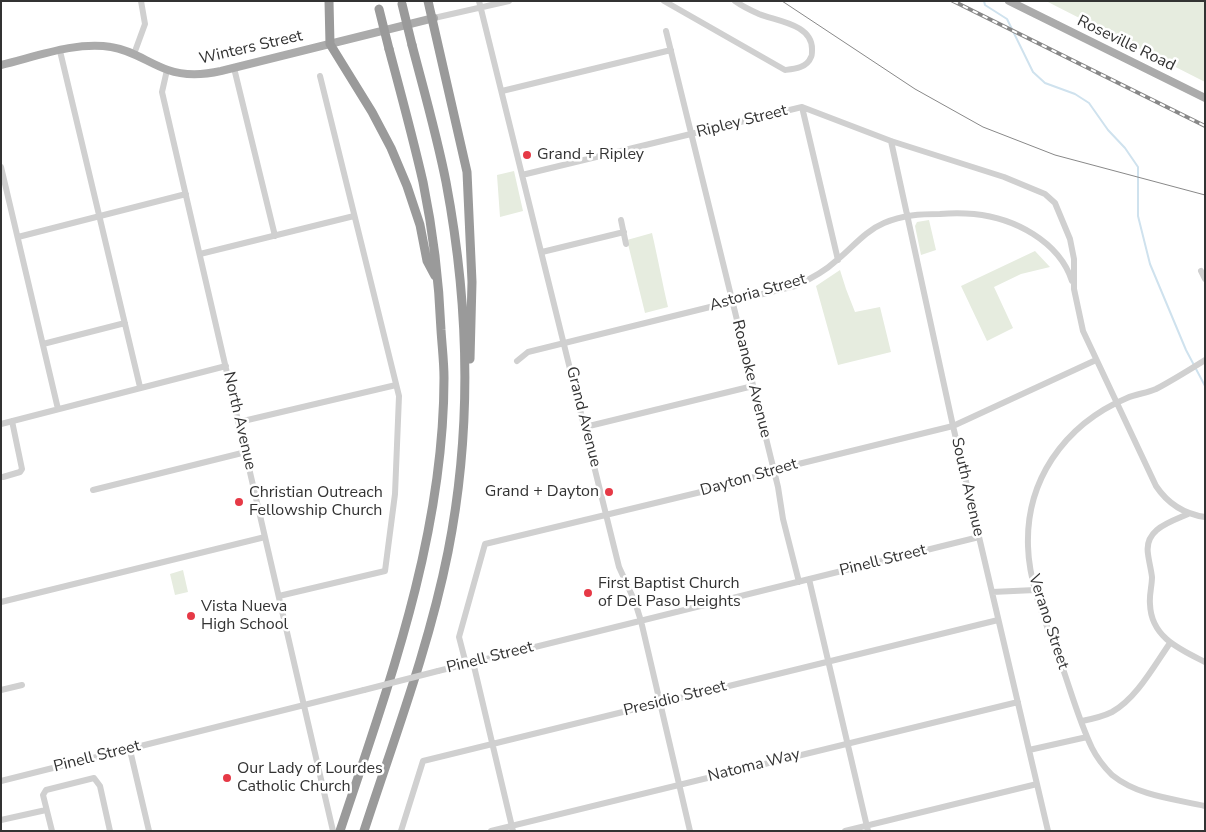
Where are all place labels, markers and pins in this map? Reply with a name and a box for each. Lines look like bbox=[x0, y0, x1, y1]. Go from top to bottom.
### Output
place label: Grand + Ripley bbox=[537, 145, 644, 165]
marker: Grand + Ripley bbox=[521, 149, 533, 161]
place label: Grand + Dayton bbox=[485, 482, 599, 502]
place label: Christian Outreach Fellowship Church bbox=[249, 483, 383, 521]
marker: Grand + Dayton bbox=[603, 486, 615, 498]
marker: Christian Outreach Fellowship Church bbox=[233, 496, 245, 508]
place label: First Baptist Church of Del Paso Heights bbox=[598, 574, 741, 612]
marker: First Baptist Church of Del Paso Heights bbox=[582, 587, 594, 599]
place label: Vista Nueva High School bbox=[201, 597, 288, 635]
marker: Vista Nueva High School bbox=[185, 610, 197, 622]
place label: Our Lady of Lourdes Catholic Church bbox=[237, 759, 383, 797]
marker: Our Lady of Lourdes Catholic Church bbox=[221, 772, 233, 784]

